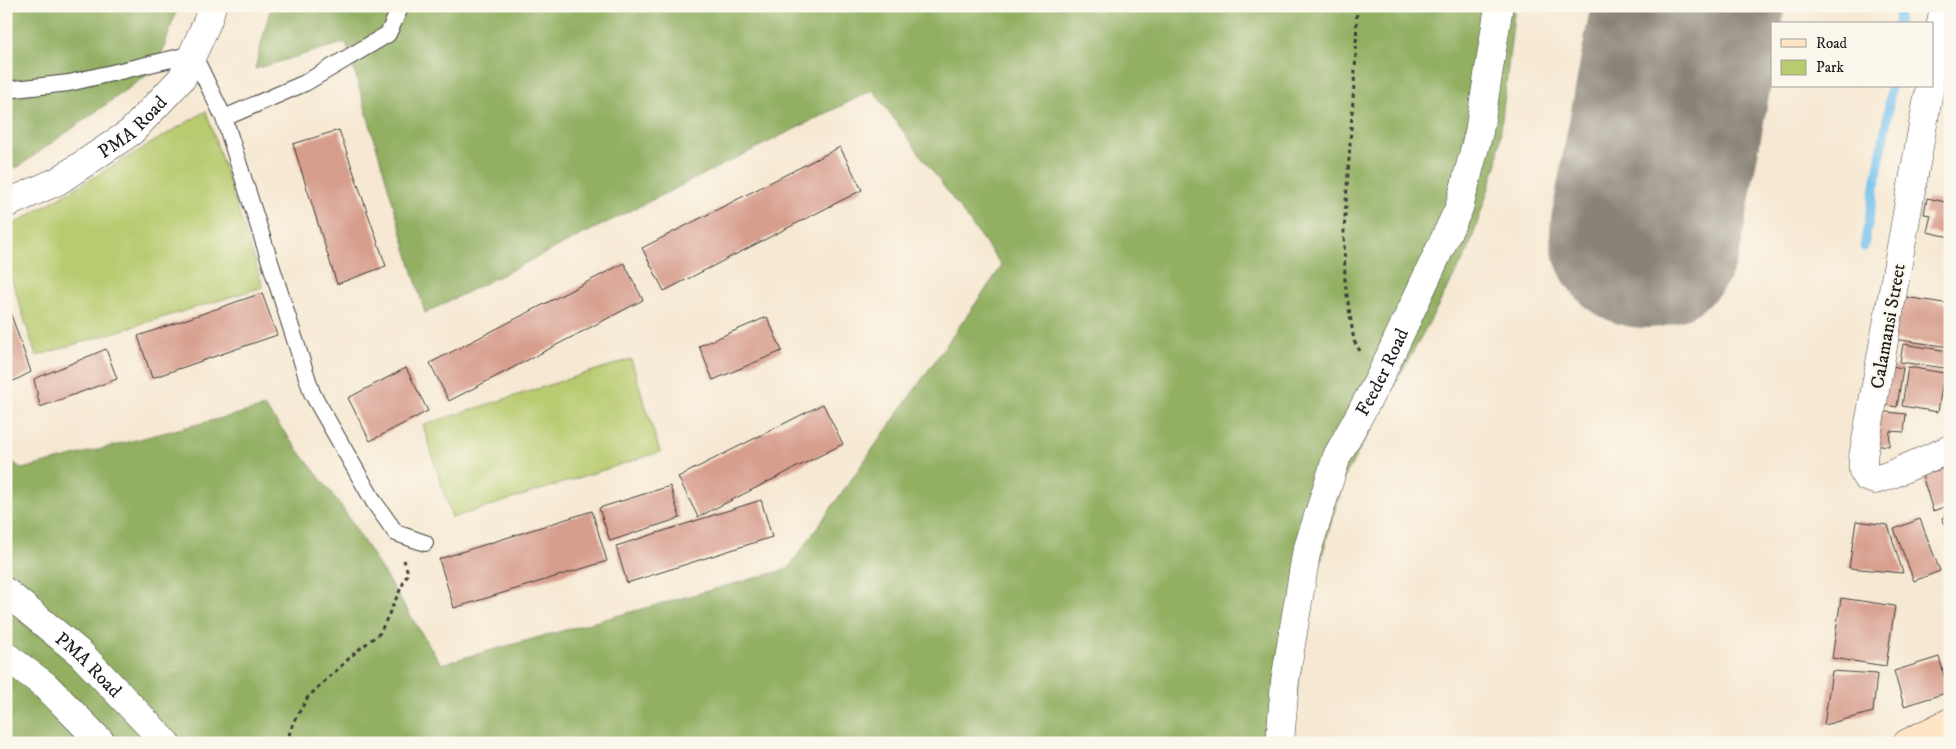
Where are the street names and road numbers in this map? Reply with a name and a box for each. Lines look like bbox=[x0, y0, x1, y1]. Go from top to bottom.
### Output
street label: PMA Road bbox=[94, 91, 173, 164]
street label: Calamansi Street bbox=[1866, 262, 1911, 391]
street label: Feeder Road bbox=[1351, 324, 1414, 420]
street label: PMA Road bbox=[50, 628, 126, 703]

